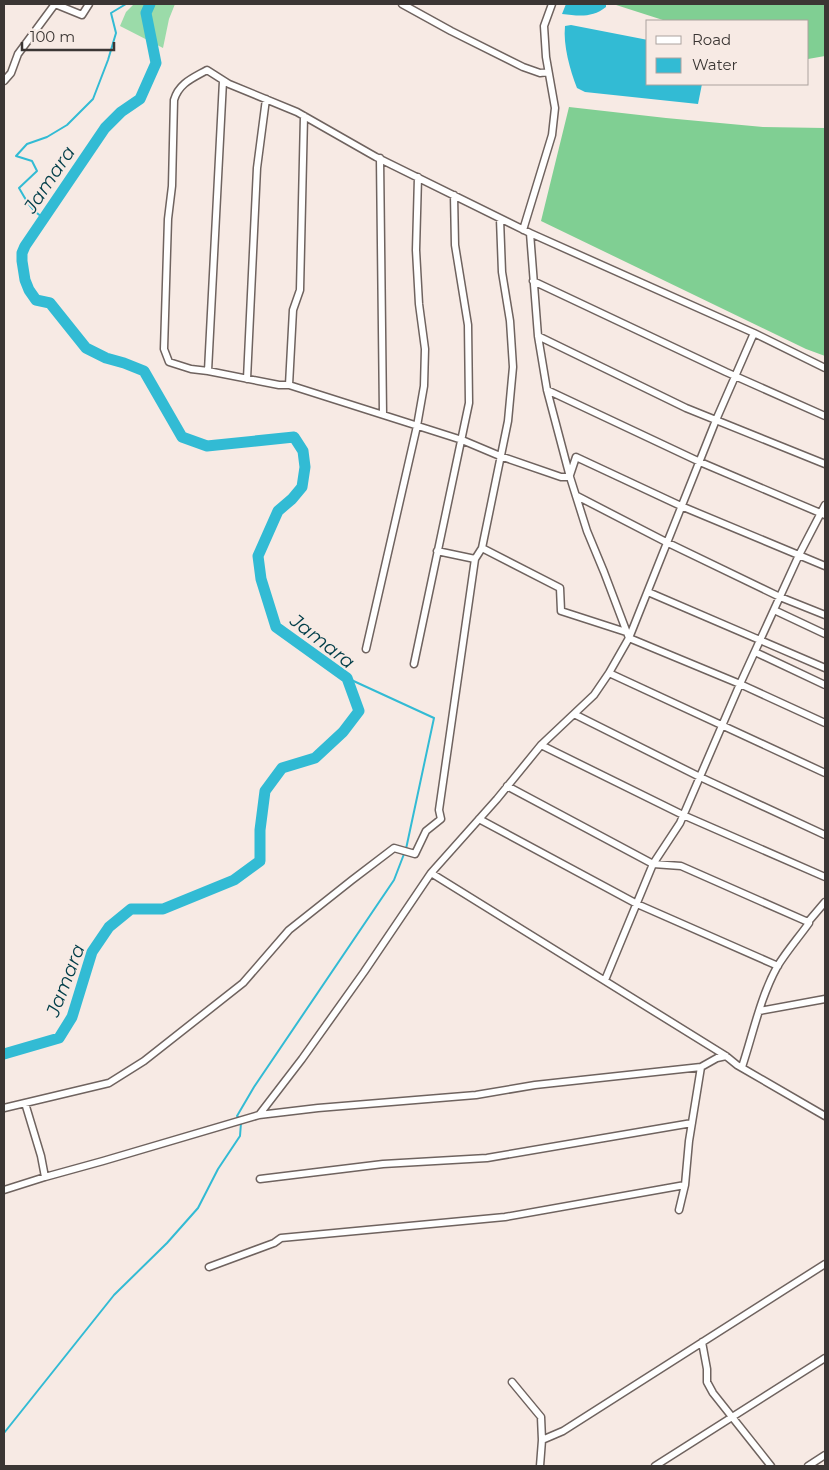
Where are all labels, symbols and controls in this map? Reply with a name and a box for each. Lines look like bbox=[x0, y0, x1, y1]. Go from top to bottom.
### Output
scale bar bbox=[22, 20, 115, 52]
legend bbox=[646, 20, 809, 85]
text: 100 m bbox=[30, 27, 75, 46]
text: Road bbox=[692, 30, 731, 49]
text: Water bbox=[692, 55, 738, 74]
water label: Jamara bbox=[18, 141, 80, 218]
water label: Jamara bbox=[285, 608, 360, 674]
water label: Jamara bbox=[41, 941, 90, 1020]

